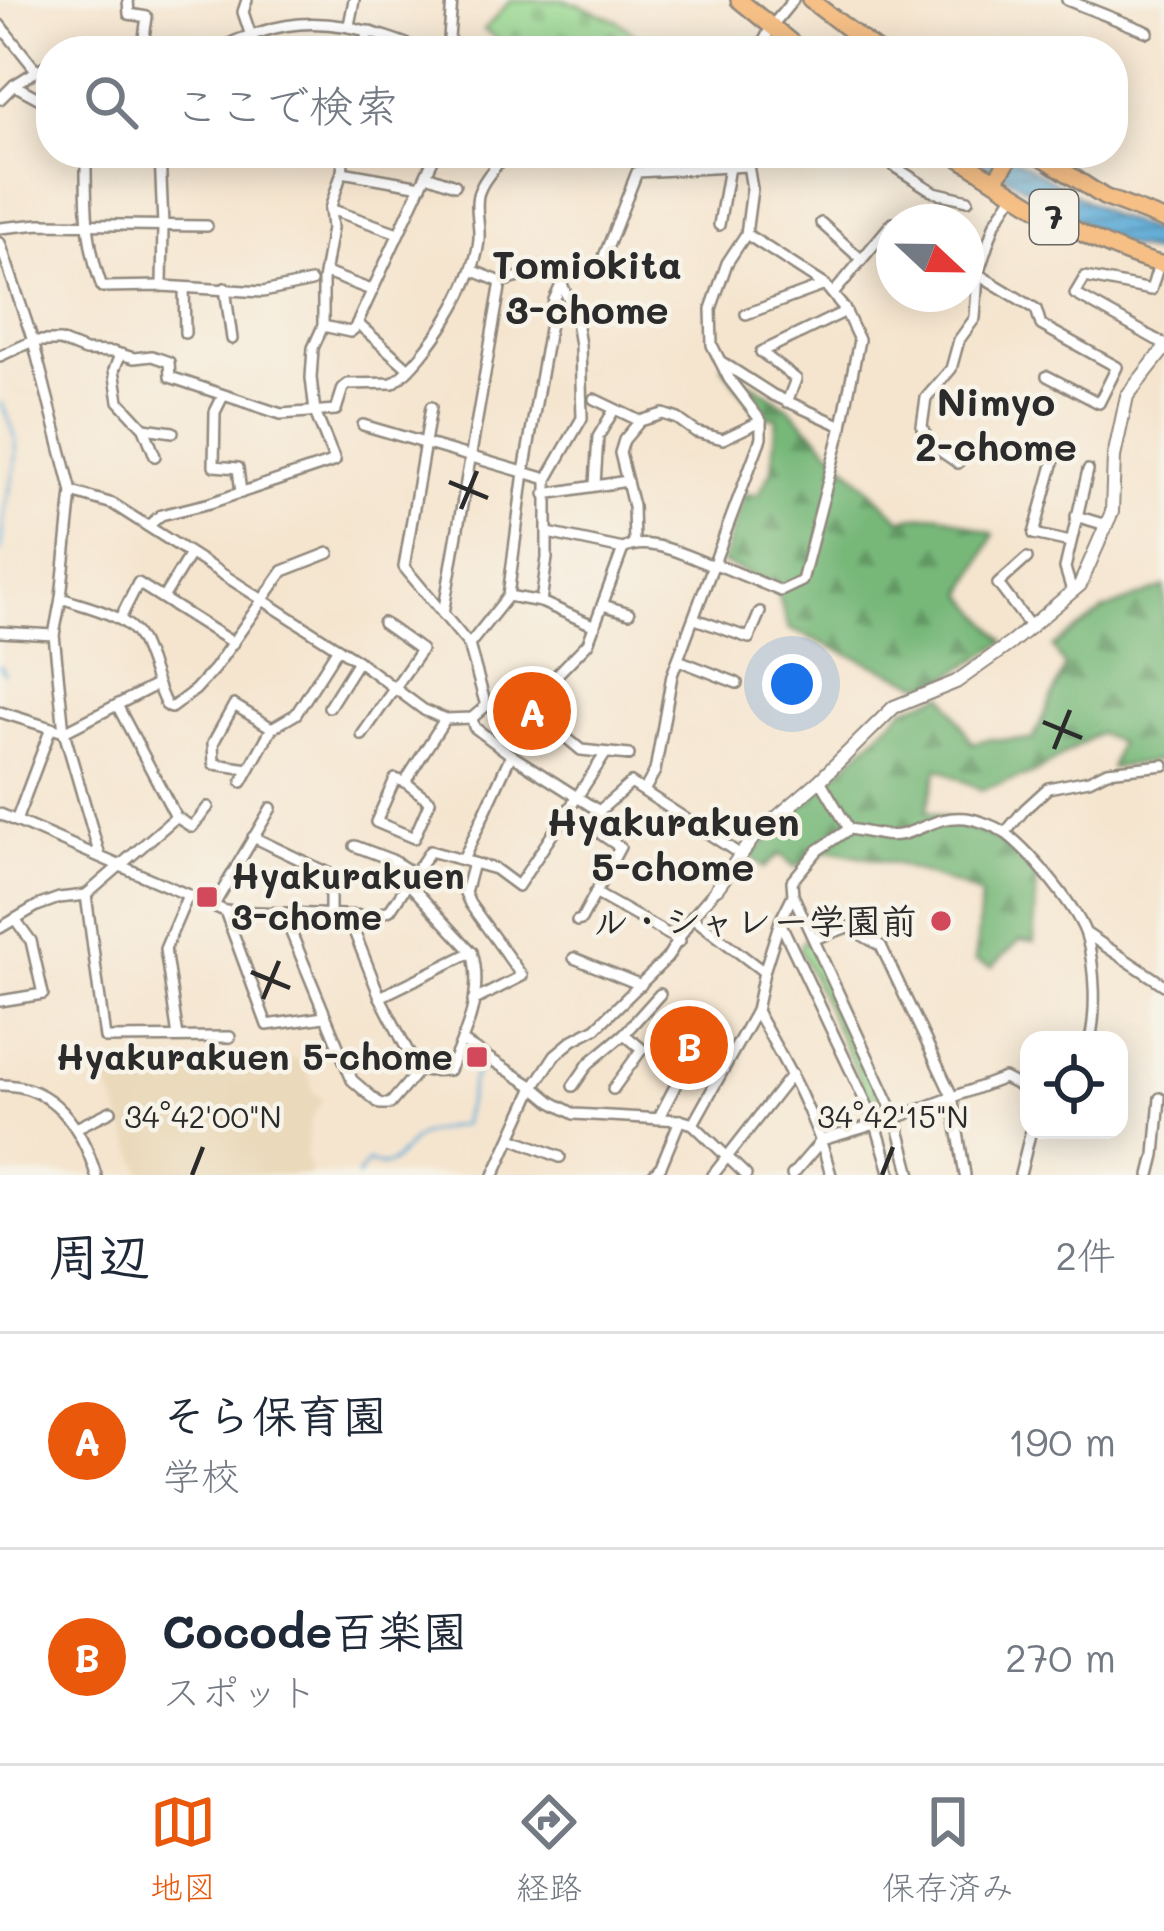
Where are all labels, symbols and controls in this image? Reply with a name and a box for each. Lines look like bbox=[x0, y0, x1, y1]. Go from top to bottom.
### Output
search box bbox=[36, 36, 1128, 168]
icon: search bbox=[78, 69, 144, 135]
text: ここで検索 bbox=[174, 75, 399, 133]
road number: 7 bbox=[1030, 190, 1078, 244]
north arrow bbox=[876, 204, 984, 312]
district label: Tomiokita 3-chome bbox=[492, 238, 682, 334]
district label: Nimyo 2-chome bbox=[915, 375, 1077, 471]
your location bbox=[762, 654, 822, 714]
pin: A bbox=[493, 666, 571, 756]
district label: Hyakurakuen 5-chome bbox=[546, 795, 800, 891]
place label: Hyakurakuen 3-chome bbox=[231, 851, 465, 939]
marker: Hyakurakuen 3-chome bbox=[194, 884, 220, 910]
place label: ル・シャレー学園前 bbox=[593, 896, 917, 943]
marker: ル・シャレー学園前 bbox=[928, 908, 954, 934]
pin: B bbox=[650, 1000, 728, 1090]
map controls bbox=[1020, 1031, 1128, 1139]
button: locate bbox=[1020, 1031, 1128, 1139]
place label: Hyakurakuen 5-chome bbox=[56, 1032, 453, 1080]
marker: Hyakurakuen 5-chome bbox=[464, 1044, 490, 1070]
text: 34°42'00"N bbox=[124, 1096, 282, 1136]
text: 34°42'15"N bbox=[817, 1096, 969, 1136]
text: 周辺 bbox=[48, 1221, 150, 1288]
text: 2件 bbox=[1055, 1229, 1116, 1280]
text: そら保育園 bbox=[162, 1385, 387, 1443]
text: A bbox=[73, 1415, 101, 1466]
text: 190 m bbox=[1008, 1415, 1116, 1466]
text: 学校 bbox=[162, 1449, 240, 1500]
text: Cocode百楽園 bbox=[162, 1601, 467, 1659]
text: B bbox=[74, 1631, 100, 1682]
text: 270 m bbox=[1005, 1631, 1116, 1682]
text: スポット bbox=[162, 1665, 318, 1716]
tab: 地図 bbox=[150, 1789, 216, 1909]
tab: 経路 bbox=[516, 1789, 582, 1909]
tab: 保存済み bbox=[882, 1789, 1014, 1909]

